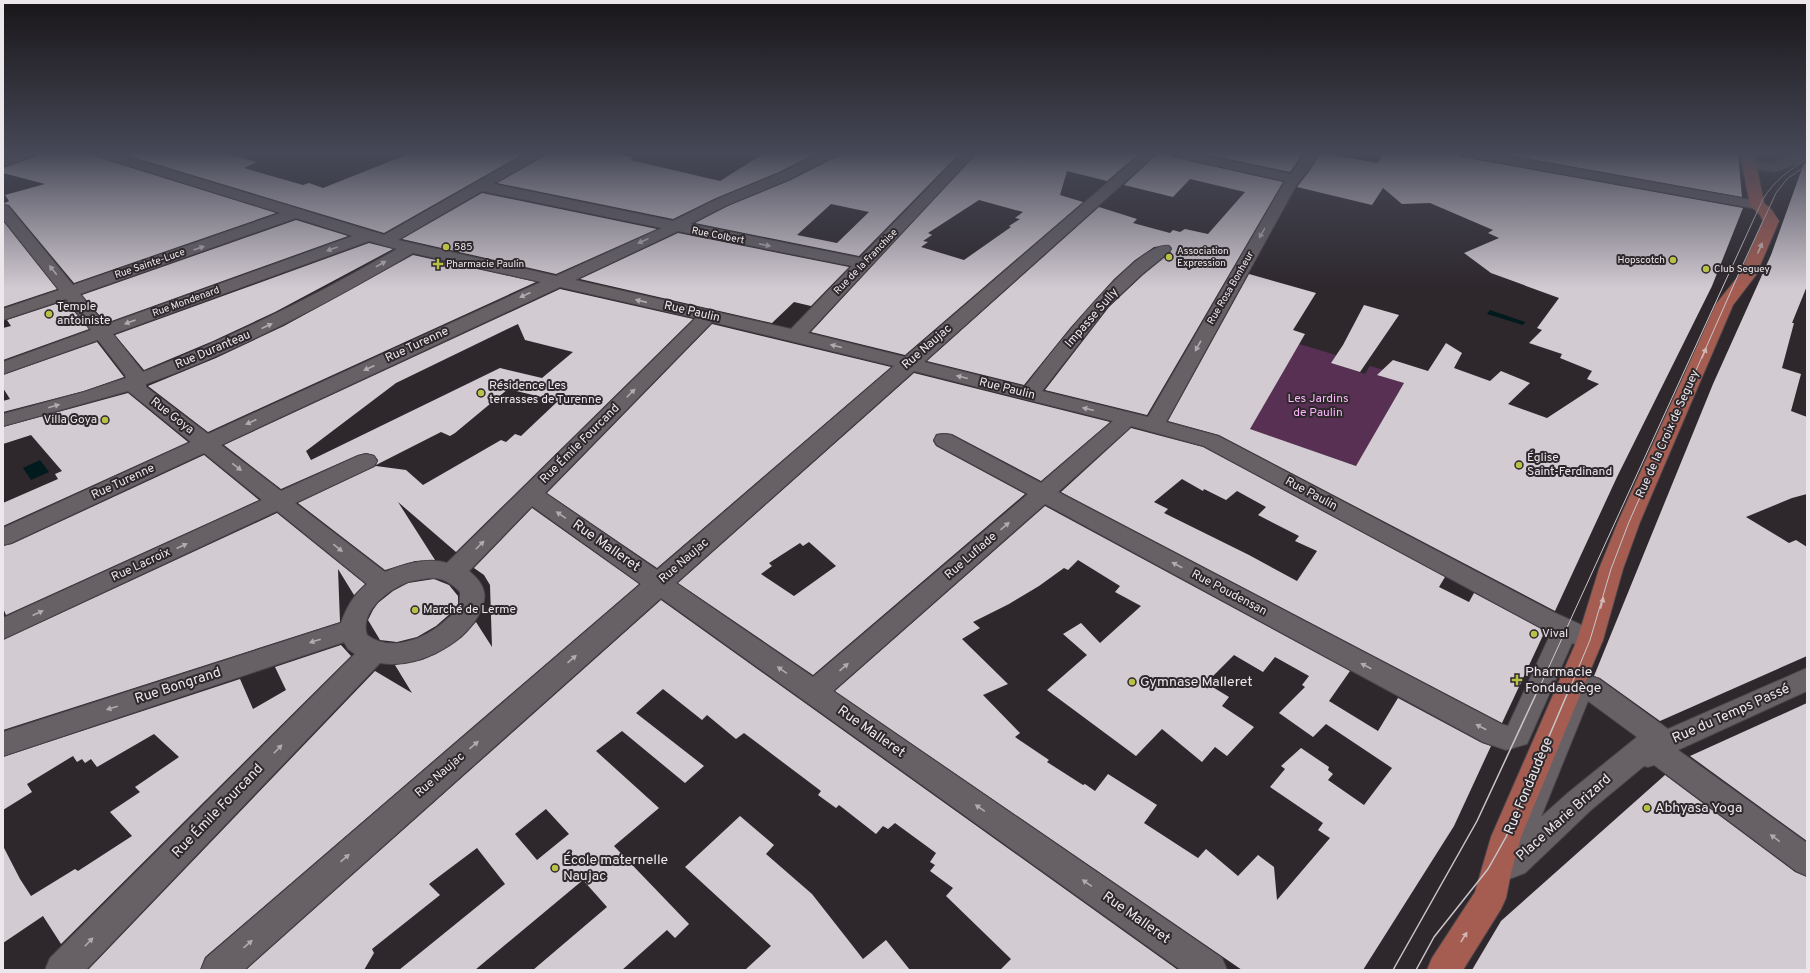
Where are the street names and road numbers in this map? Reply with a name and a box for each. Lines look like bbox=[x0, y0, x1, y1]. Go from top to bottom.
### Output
street label: Rue Colbert bbox=[690, 225, 746, 248]
street label: Rue de la Franchise bbox=[831, 226, 901, 298]
street label: Rue Sainte-Luce bbox=[113, 246, 187, 282]
street label: Rue Rosa Bonheur bbox=[1205, 249, 1257, 327]
street label: Rue Mondenard bbox=[151, 284, 221, 320]
street label: Impasse Sully bbox=[1062, 285, 1122, 351]
street label: Rue Paulin bbox=[662, 298, 722, 326]
street label: Rue Naujac bbox=[899, 321, 955, 373]
street label: Rue Turenne bbox=[383, 323, 451, 367]
street label: Rue Duranteau bbox=[173, 327, 253, 373]
street label: Rue de la Croix de Seguey bbox=[1632, 367, 1704, 501]
street label: Rue Paulin bbox=[977, 374, 1037, 404]
street label: Rue Goya bbox=[147, 394, 197, 438]
street label: Rue Émile Fourcand bbox=[537, 401, 623, 487]
street label: Rue Turenne bbox=[89, 460, 157, 504]
street label: Rue Paulin bbox=[1282, 474, 1340, 514]
street label: Rue Malleret bbox=[569, 516, 643, 576]
street label: Rue Luflade bbox=[942, 529, 1000, 583]
street label: Rue Naujac bbox=[656, 535, 712, 587]
street label: Rue Lacroix bbox=[109, 544, 173, 586]
street label: Rue Poudensan bbox=[1188, 566, 1270, 620]
street label: Rue Bongrand bbox=[133, 664, 223, 708]
street label: Rue du Temps Passé bbox=[1670, 680, 1792, 748]
street label: Rue Malleret bbox=[834, 702, 908, 762]
street label: Rue Fondaudège bbox=[1501, 735, 1557, 837]
street label: Rue Naujac bbox=[412, 749, 468, 801]
street label: Rue Émile Fourcand bbox=[168, 760, 267, 861]
street label: Place Marie Brizard bbox=[1513, 771, 1615, 865]
street label: Rue Malleret bbox=[1099, 888, 1173, 948]

